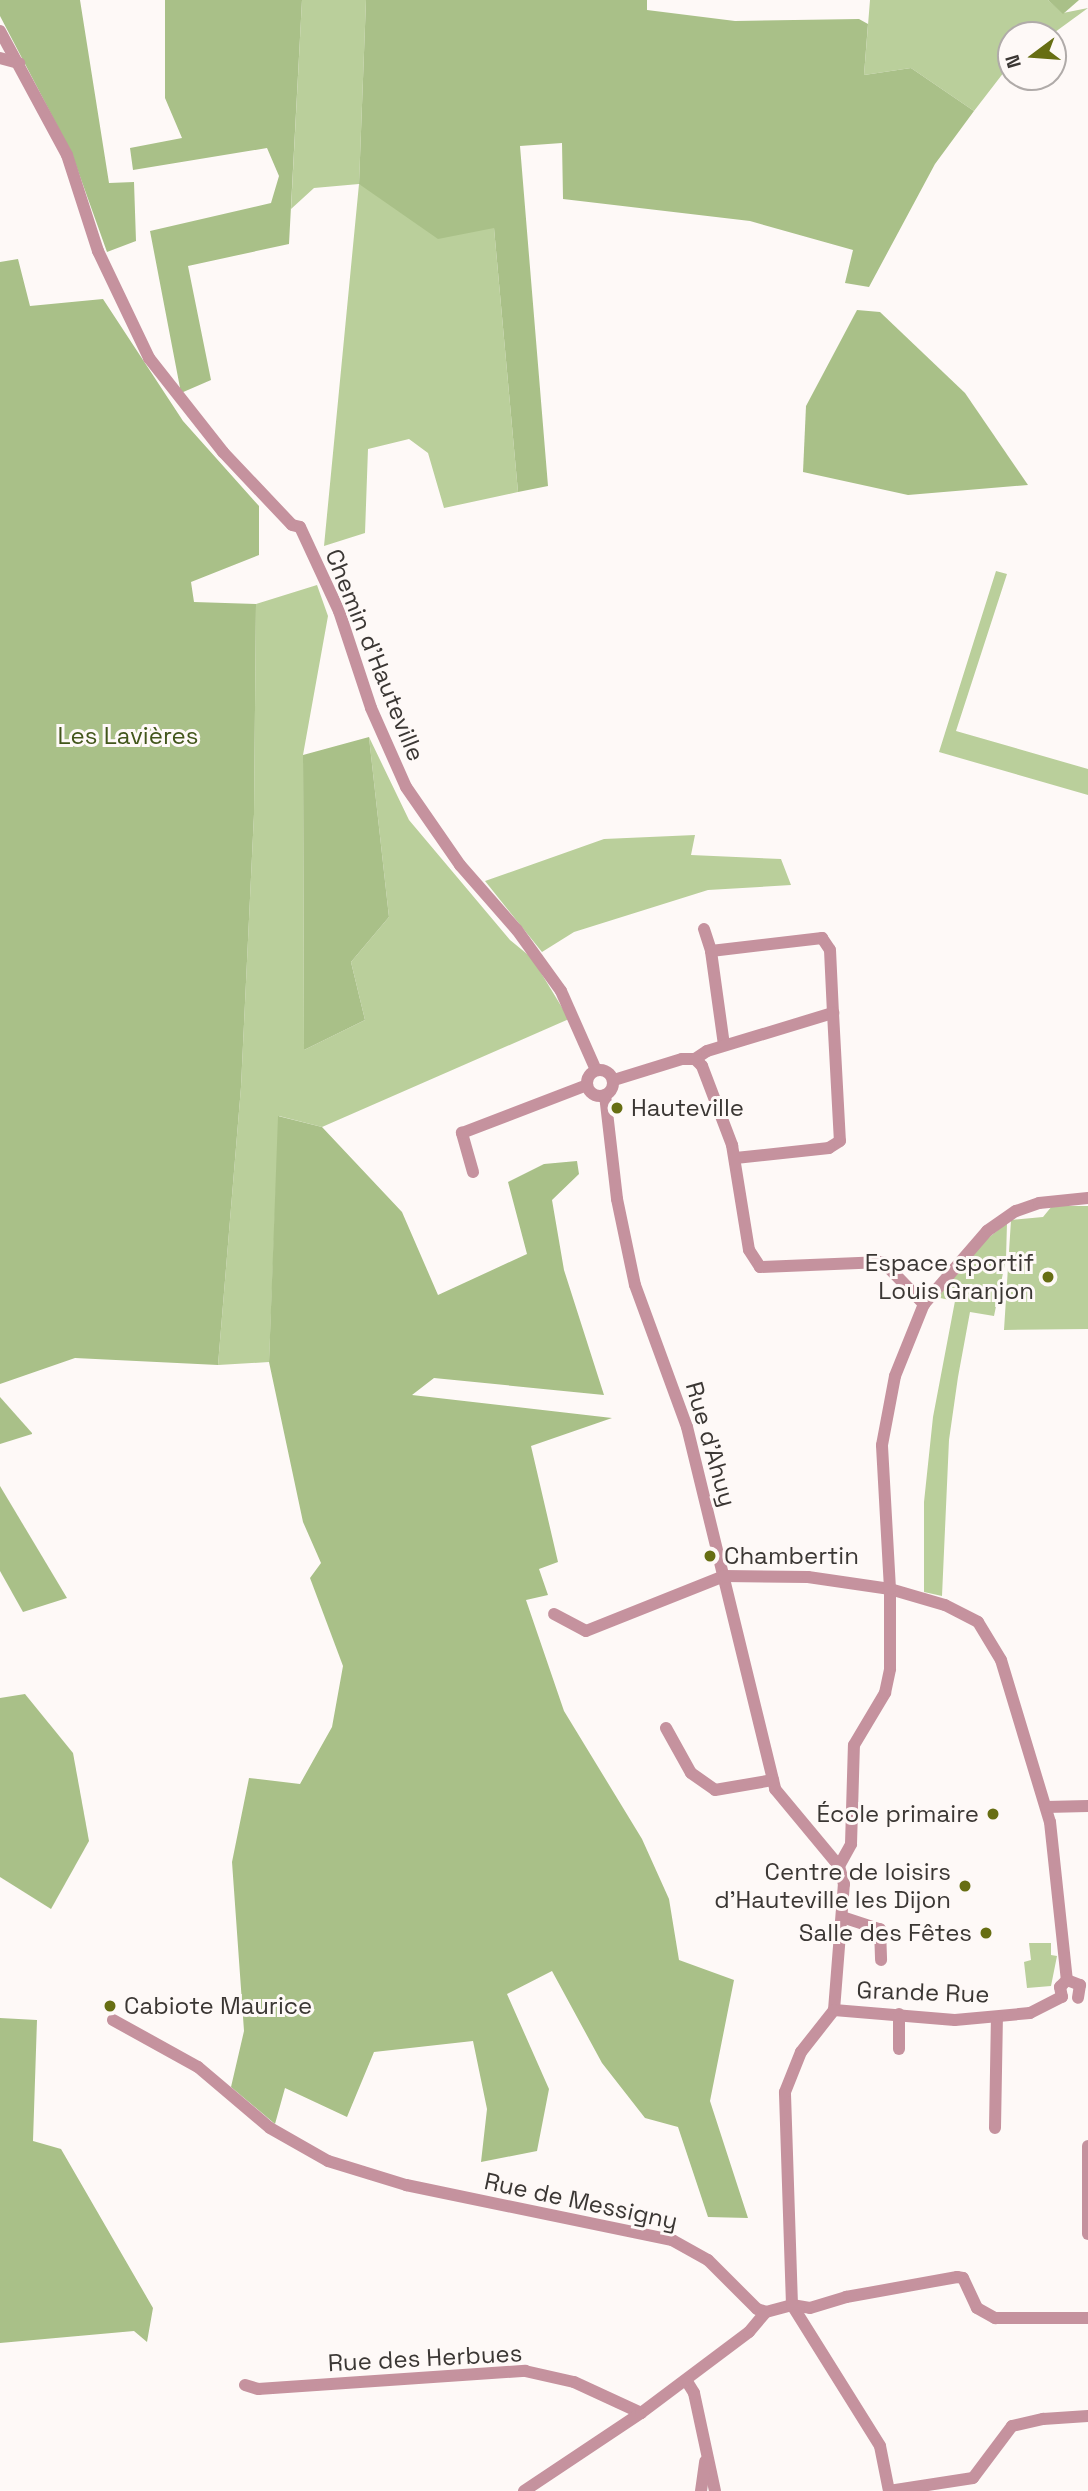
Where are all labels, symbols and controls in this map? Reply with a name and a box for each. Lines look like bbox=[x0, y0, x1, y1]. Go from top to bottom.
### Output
north arrow bbox=[997, 21, 1067, 91]
text: N bbox=[999, 52, 1027, 71]
street label: Chemin d'Hauteville bbox=[319, 545, 431, 765]
park label: Les Lavières bbox=[58, 722, 198, 750]
place label: Hauteville bbox=[631, 1094, 744, 1122]
marker: Hauteville bbox=[609, 1100, 625, 1116]
place label: Espace sportif Louis Granjon bbox=[865, 1249, 1034, 1305]
marker: Espace sportif Louis Granjon bbox=[1040, 1269, 1056, 1285]
street label: Rue d'Ahuy bbox=[679, 1378, 743, 1510]
place label: Chambertin bbox=[724, 1542, 859, 1570]
marker: Chambertin bbox=[702, 1548, 718, 1564]
place label: École primaire bbox=[817, 1800, 979, 1828]
marker: École primaire bbox=[985, 1806, 1001, 1822]
place label: Centre de loisirs d'Hauteville les Dijon bbox=[714, 1858, 951, 1914]
marker: Centre de loisirs d'Hauteville les Dijon bbox=[957, 1878, 973, 1894]
place label: Salle des Fêtes bbox=[799, 1919, 972, 1947]
marker: Salle des Fêtes bbox=[978, 1925, 994, 1941]
street label: Grande Rue bbox=[856, 1975, 990, 2009]
place label: Cabiote Maurice bbox=[124, 1992, 312, 2020]
marker: Cabiote Maurice bbox=[102, 1998, 118, 2014]
street label: Rue de Messigny bbox=[482, 2166, 680, 2236]
street label: Rue des Herbues bbox=[327, 2339, 523, 2377]

